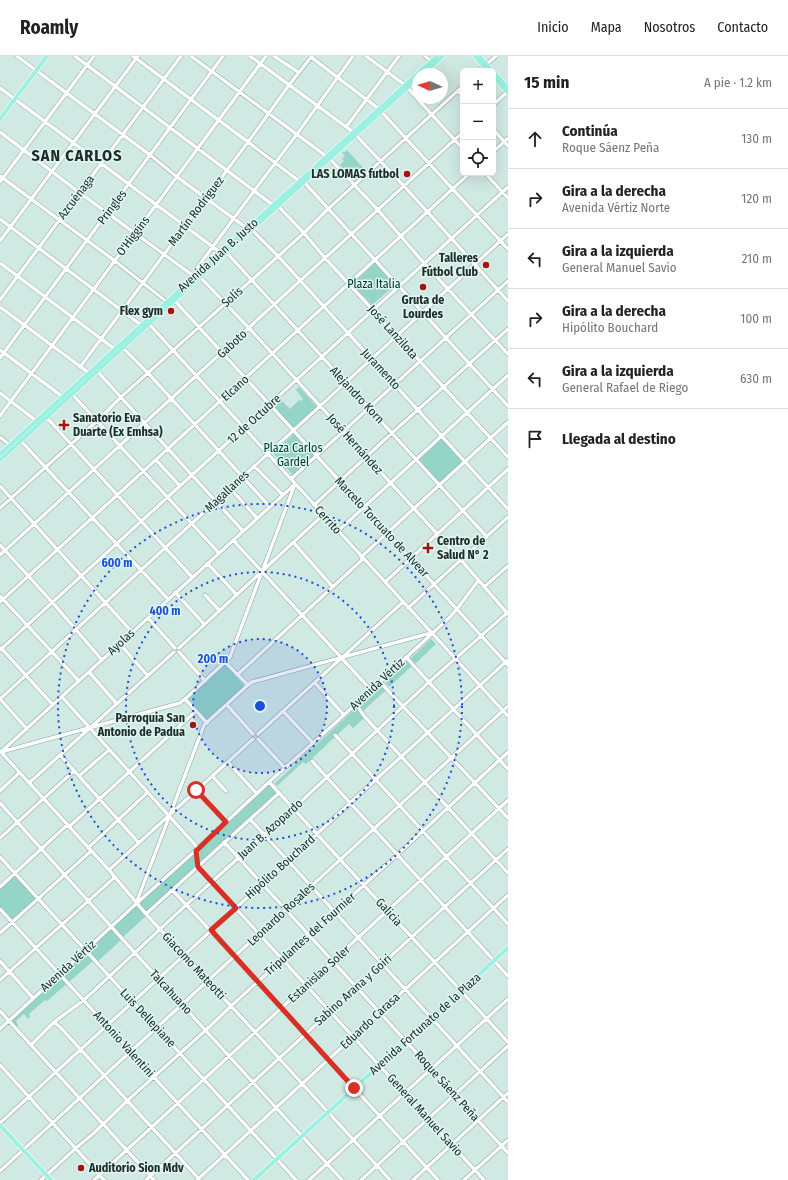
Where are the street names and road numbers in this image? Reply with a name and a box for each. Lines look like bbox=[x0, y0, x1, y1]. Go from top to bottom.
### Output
street label: Azcuénaga bbox=[55, 172, 97, 222]
street label: Martín Rodríguez bbox=[165, 173, 227, 249]
street label: Pringles bbox=[95, 187, 129, 227]
street label: O'Higgins bbox=[114, 213, 152, 259]
street label: Avenida Juan B. Justo bbox=[175, 215, 261, 295]
street label: Solís bbox=[219, 284, 245, 310]
street label: José Lanzilota bbox=[365, 302, 421, 362]
street label: Gaboto bbox=[214, 327, 250, 361]
street label: Juramento bbox=[359, 346, 403, 392]
street label: Alejandro Korn bbox=[327, 364, 387, 426]
street label: Elcano bbox=[218, 372, 252, 404]
street label: 12 de Octubre bbox=[224, 391, 284, 447]
street label: José Hernández bbox=[324, 411, 386, 477]
street label: Magallanes bbox=[202, 467, 252, 515]
street label: Marcelo Torcuato de Alvear bbox=[332, 474, 433, 581]
street label: Cerrito bbox=[312, 503, 344, 537]
street label: Ayolas bbox=[105, 626, 137, 658]
street label: Avenida Vértiz bbox=[347, 655, 407, 713]
street label: Juan B. Azopardo bbox=[235, 796, 305, 862]
street label: Hipólito Bouchard bbox=[242, 832, 318, 902]
street label: Leonardo Rosales bbox=[245, 879, 317, 949]
street label: Tripulantes del Fournier bbox=[262, 889, 359, 978]
street label: Galicia bbox=[373, 895, 405, 929]
street label: Giacomo Mateotti bbox=[159, 930, 229, 1002]
street label: Avenida Vértiz bbox=[37, 937, 99, 994]
street label: Estanislao Soler bbox=[285, 942, 353, 1005]
street label: Sabino Arana y Goiri bbox=[311, 952, 395, 1028]
street label: Talcahuano bbox=[147, 967, 195, 1017]
street label: Avenida Fortunato de la Plaza bbox=[366, 970, 484, 1078]
street label: Luis Dellepiane bbox=[117, 986, 179, 1050]
street label: Eduardo Carasa bbox=[338, 990, 403, 1052]
street label: Antonio Valentini bbox=[91, 1008, 157, 1080]
street label: Roque Sáenz Peña bbox=[412, 1048, 482, 1124]
street label: General Manuel Savio bbox=[384, 1071, 466, 1159]

